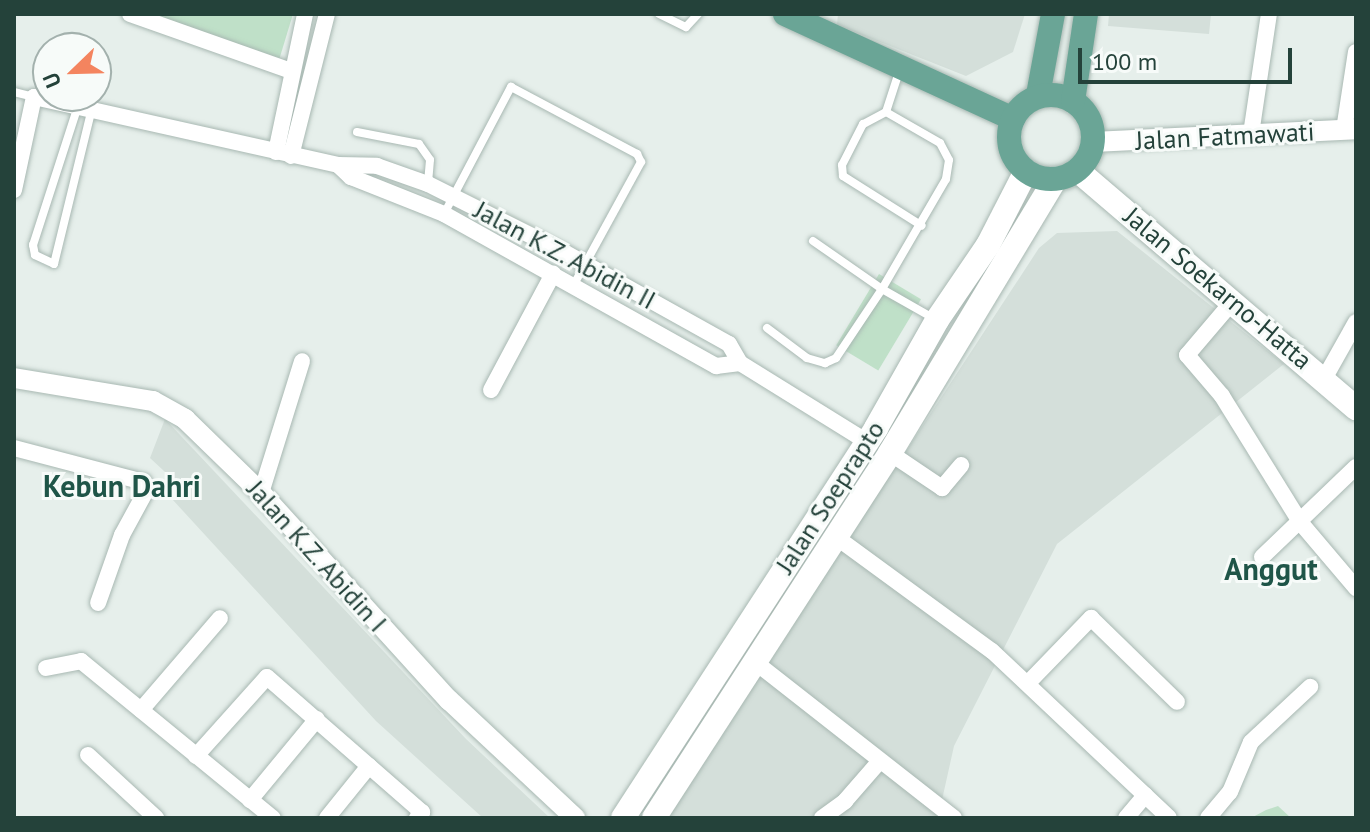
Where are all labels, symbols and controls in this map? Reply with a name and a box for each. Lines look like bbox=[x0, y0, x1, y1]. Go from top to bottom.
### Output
north arrow bbox=[32, 32, 112, 112]
scale bar bbox=[1082, 32, 1296, 82]
text: 100 m bbox=[1092, 46, 1157, 77]
text: U bbox=[36, 69, 67, 92]
street label: Jalan Fatmawati bbox=[1135, 116, 1315, 156]
street label: Jalan K.Z. Abidin II bbox=[468, 193, 662, 317]
street label: Jalan Soekarno-Hatta bbox=[1118, 200, 1318, 376]
street label: Jalan Soeprapto bbox=[769, 415, 891, 579]
district label: Kebun Dahri bbox=[43, 468, 201, 504]
street label: Jalan K.Z. Abidin I bbox=[240, 473, 394, 639]
district label: Anggut bbox=[1224, 551, 1318, 587]

